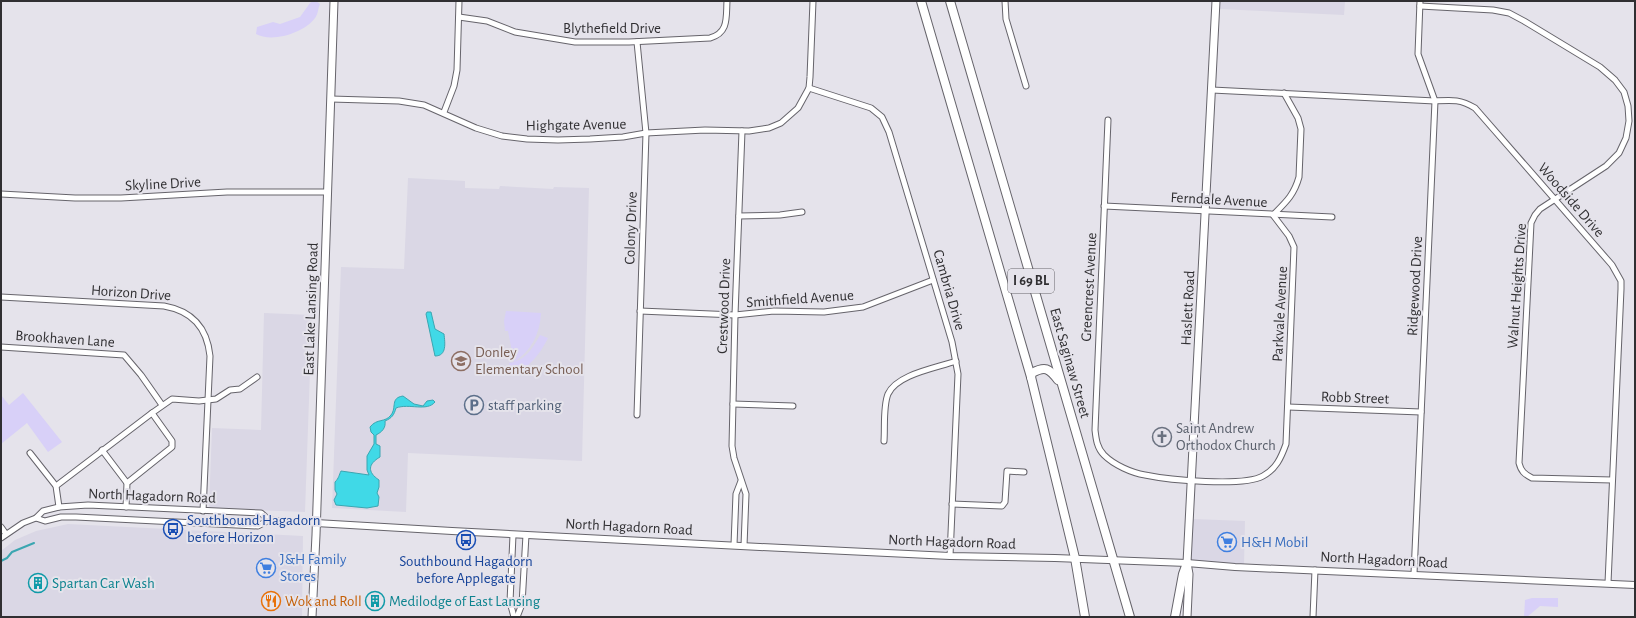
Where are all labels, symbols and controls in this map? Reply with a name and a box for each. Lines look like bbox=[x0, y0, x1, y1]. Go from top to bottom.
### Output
street label: Blythefield Drive bbox=[563, 21, 661, 36]
street label: Highgate Avenue bbox=[526, 117, 627, 133]
street label: Woodside Drive bbox=[1535, 160, 1607, 240]
street label: Skyline Drive bbox=[125, 175, 201, 193]
street label: Ferndale Avenue bbox=[1170, 190, 1268, 210]
street label: Colony Drive bbox=[622, 191, 640, 265]
street label: Walnut Heights Drive bbox=[1505, 223, 1529, 349]
street label: Greencrest Avenue bbox=[1079, 232, 1099, 342]
street label: Ridgewood Drive bbox=[1405, 236, 1425, 336]
street label: East Lake Lansing Road bbox=[301, 242, 321, 376]
street label: Cambria Drive bbox=[930, 248, 968, 332]
street label: Crestwood Drive bbox=[715, 258, 733, 354]
street label: Parkvale Avenue bbox=[1270, 266, 1290, 362]
road number: I 69 BL bbox=[1008, 269, 1054, 293]
street label: Haslett Road bbox=[1179, 270, 1197, 346]
street label: Horizon Drive bbox=[90, 283, 172, 303]
street label: Smithfield Avenue bbox=[746, 288, 854, 310]
street label: East Saginaw Street bbox=[1047, 306, 1093, 420]
street label: Brookhaven Lane bbox=[15, 328, 115, 350]
place label: Donley Elementary School bbox=[475, 345, 584, 377]
school or university icon: Donley Elementary School bbox=[450, 350, 472, 372]
street label: Robb Street bbox=[1321, 389, 1390, 407]
parking icon: staff parking bbox=[463, 394, 485, 416]
place label: staff parking bbox=[488, 398, 562, 413]
place label: Saint Andrew Orthodox Church bbox=[1176, 421, 1276, 453]
church icon: Saint Andrew Orthodox Church bbox=[1151, 426, 1173, 448]
street label: North Hagadorn Road bbox=[88, 486, 216, 506]
place label: Southbound Hagadorn before Horizon bbox=[187, 513, 320, 545]
street label: North Hagadorn Road bbox=[565, 516, 693, 538]
bus stop icon: Southbound Hagadorn before Horizon bbox=[162, 518, 184, 540]
bus stop icon: Southbound Hagadorn before Applegate bbox=[455, 529, 477, 551]
supermarket icon: H&H Mobil bbox=[1216, 531, 1238, 553]
street label: North Hagadorn Road bbox=[888, 532, 1016, 552]
place label: H&H Mobil bbox=[1241, 535, 1308, 550]
street label: North Hagadorn Road bbox=[1320, 549, 1448, 571]
place label: J&H Family Stores bbox=[280, 552, 347, 584]
place label: Southbound Hagadorn before Applegate bbox=[399, 554, 533, 586]
supermarket icon: J&H Family Stores bbox=[255, 557, 277, 579]
building icon: Spartan Car Wash bbox=[27, 572, 49, 594]
place label: Spartan Car Wash bbox=[52, 576, 155, 591]
restaurant icon: Wok and Roll bbox=[260, 590, 282, 612]
building icon: Medilodge of East Lansing bbox=[364, 590, 386, 612]
place label: Wok and Roll bbox=[285, 594, 362, 609]
place label: Medilodge of East Lansing bbox=[389, 594, 541, 609]

